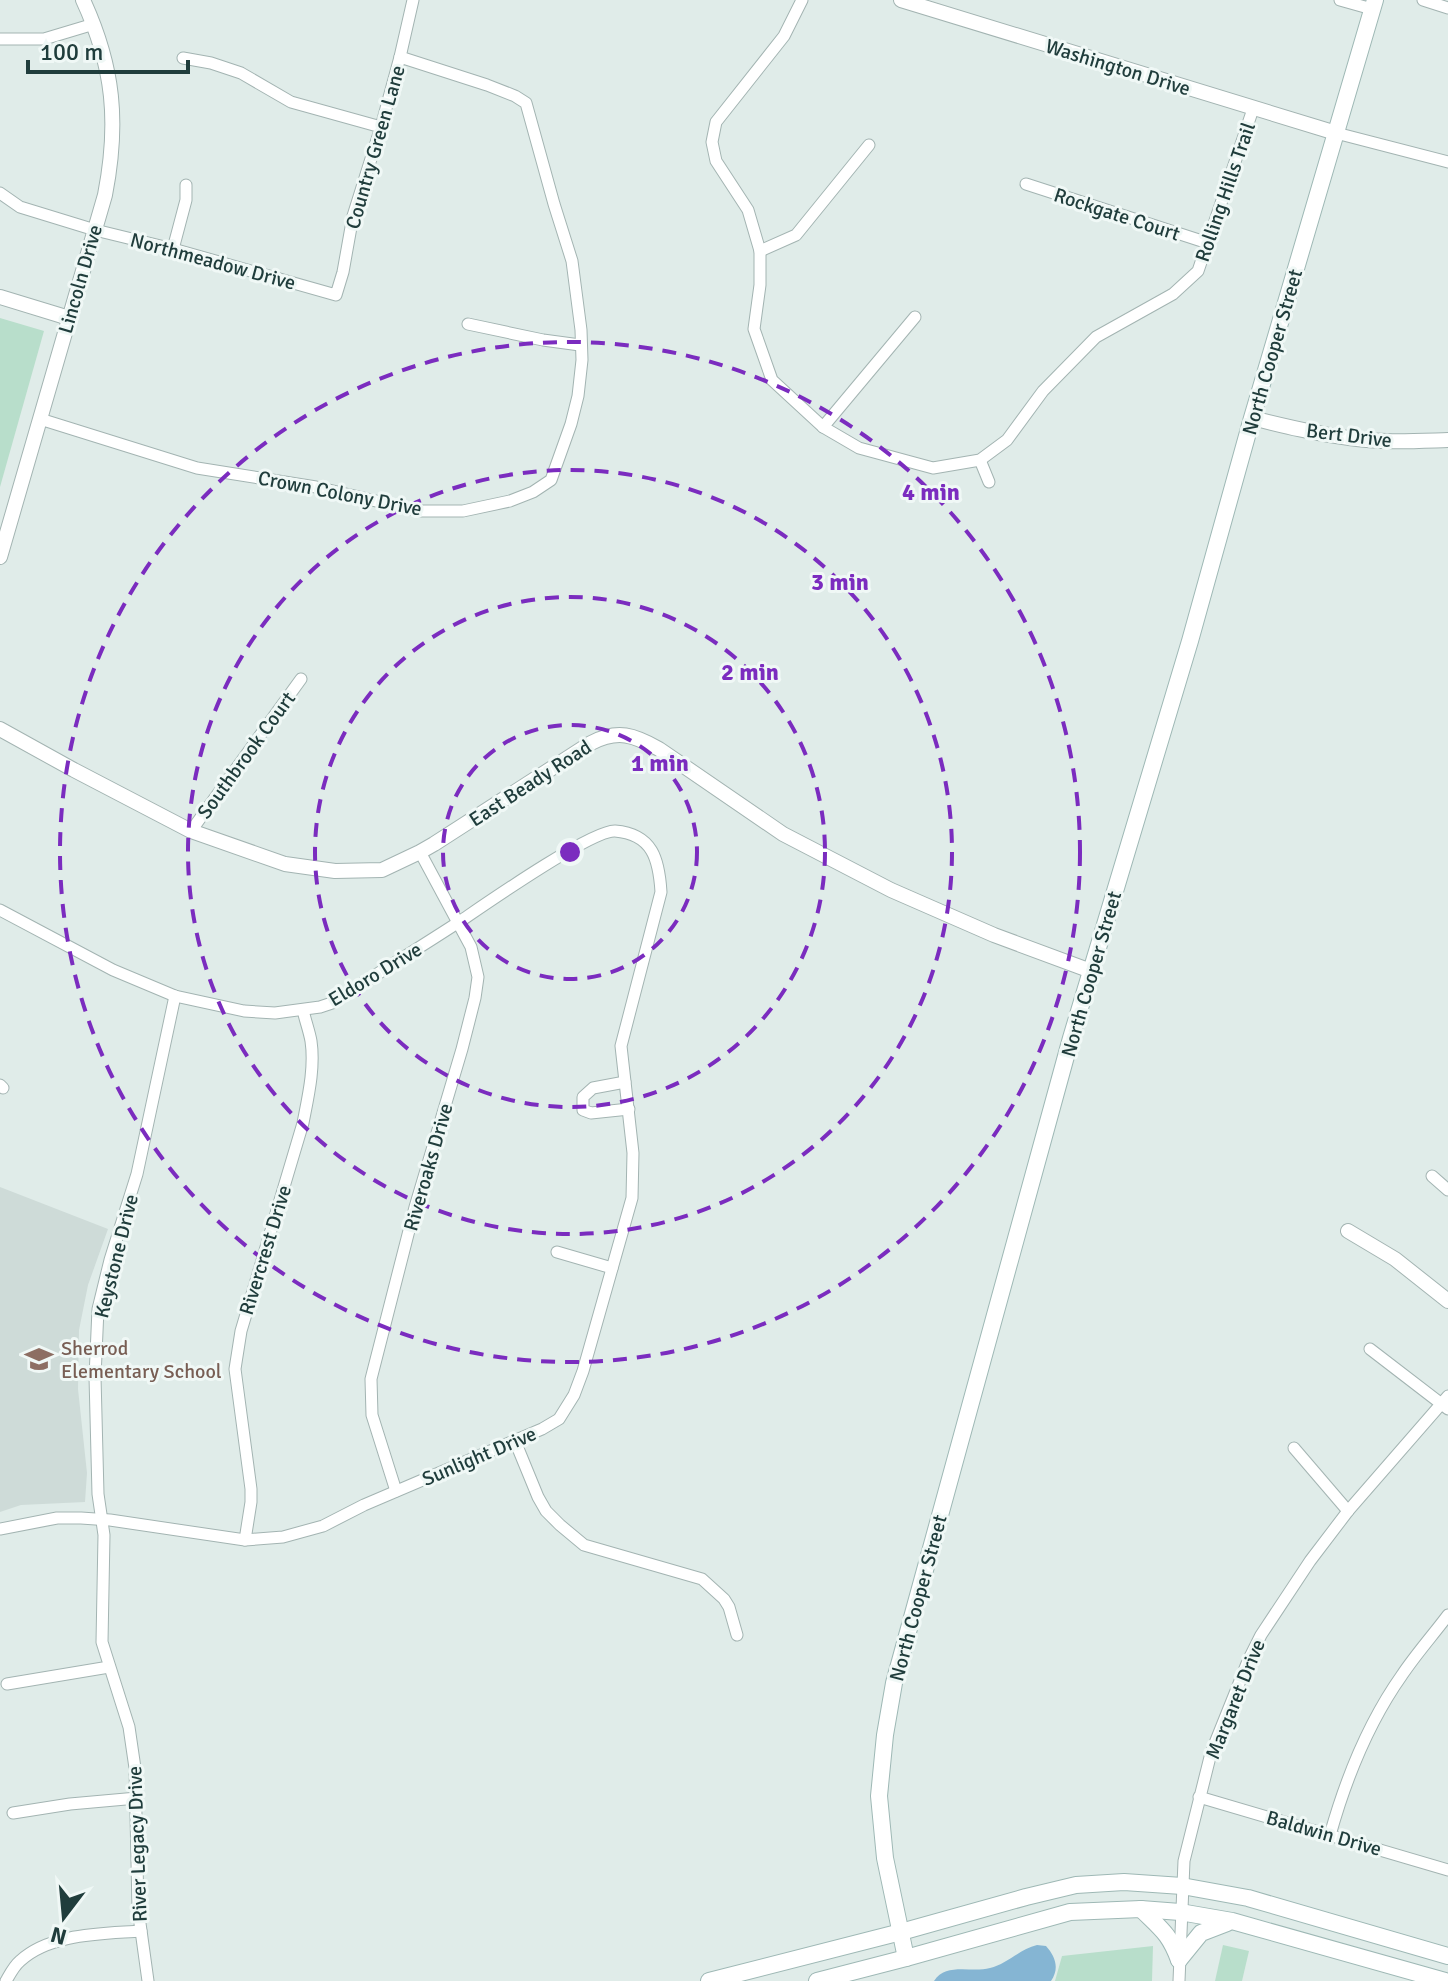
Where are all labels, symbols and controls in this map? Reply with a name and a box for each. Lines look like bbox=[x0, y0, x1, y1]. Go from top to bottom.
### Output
scale bar bbox=[28, 24, 188, 74]
street label: Washington Drive bbox=[1042, 34, 1193, 101]
text: 100 m bbox=[40, 37, 103, 67]
street label: Country Green Lane bbox=[340, 62, 411, 232]
street label: Rolling Hills Trail bbox=[1190, 119, 1261, 265]
street label: Rockgate Court bbox=[1051, 182, 1183, 247]
street label: Lincoln Drive bbox=[53, 222, 108, 336]
street label: Northmeadow Drive bbox=[128, 227, 298, 296]
street label: North Cooper Street bbox=[1237, 266, 1308, 438]
street label: Bert Drive bbox=[1305, 418, 1393, 453]
street label: Crown Colony Drive bbox=[256, 465, 424, 522]
text: 4 min bbox=[902, 477, 960, 507]
text: 3 min bbox=[811, 567, 869, 597]
text: 2 min bbox=[721, 657, 779, 687]
street label: Southbrook Court bbox=[192, 687, 301, 824]
street label: East Beady Road bbox=[464, 735, 596, 832]
text: 1 min bbox=[631, 748, 689, 778]
centre of rings bbox=[556, 838, 584, 866]
street label: North Cooper Street bbox=[1056, 888, 1127, 1060]
street label: Eldoro Drive bbox=[324, 937, 427, 1012]
street label: Riveroaks Drive bbox=[398, 1100, 459, 1234]
street label: Rivercrest Drive bbox=[234, 1182, 297, 1318]
street label: Keystone Drive bbox=[89, 1192, 144, 1321]
place label: Sherrod Elementary School bbox=[61, 1336, 222, 1384]
school or university icon: Sherrod Elementary School bbox=[24, 1344, 54, 1374]
street label: Sunlight Drive bbox=[418, 1421, 540, 1492]
street label: North Cooper Street bbox=[884, 1512, 953, 1684]
street label: Margaret Drive bbox=[1200, 1635, 1271, 1763]
street label: River Legacy Drive bbox=[122, 1765, 153, 1923]
street label: Baldwin Drive bbox=[1263, 1805, 1384, 1862]
north arrow bbox=[24, 1877, 104, 1957]
text: N bbox=[48, 1921, 70, 1951]

